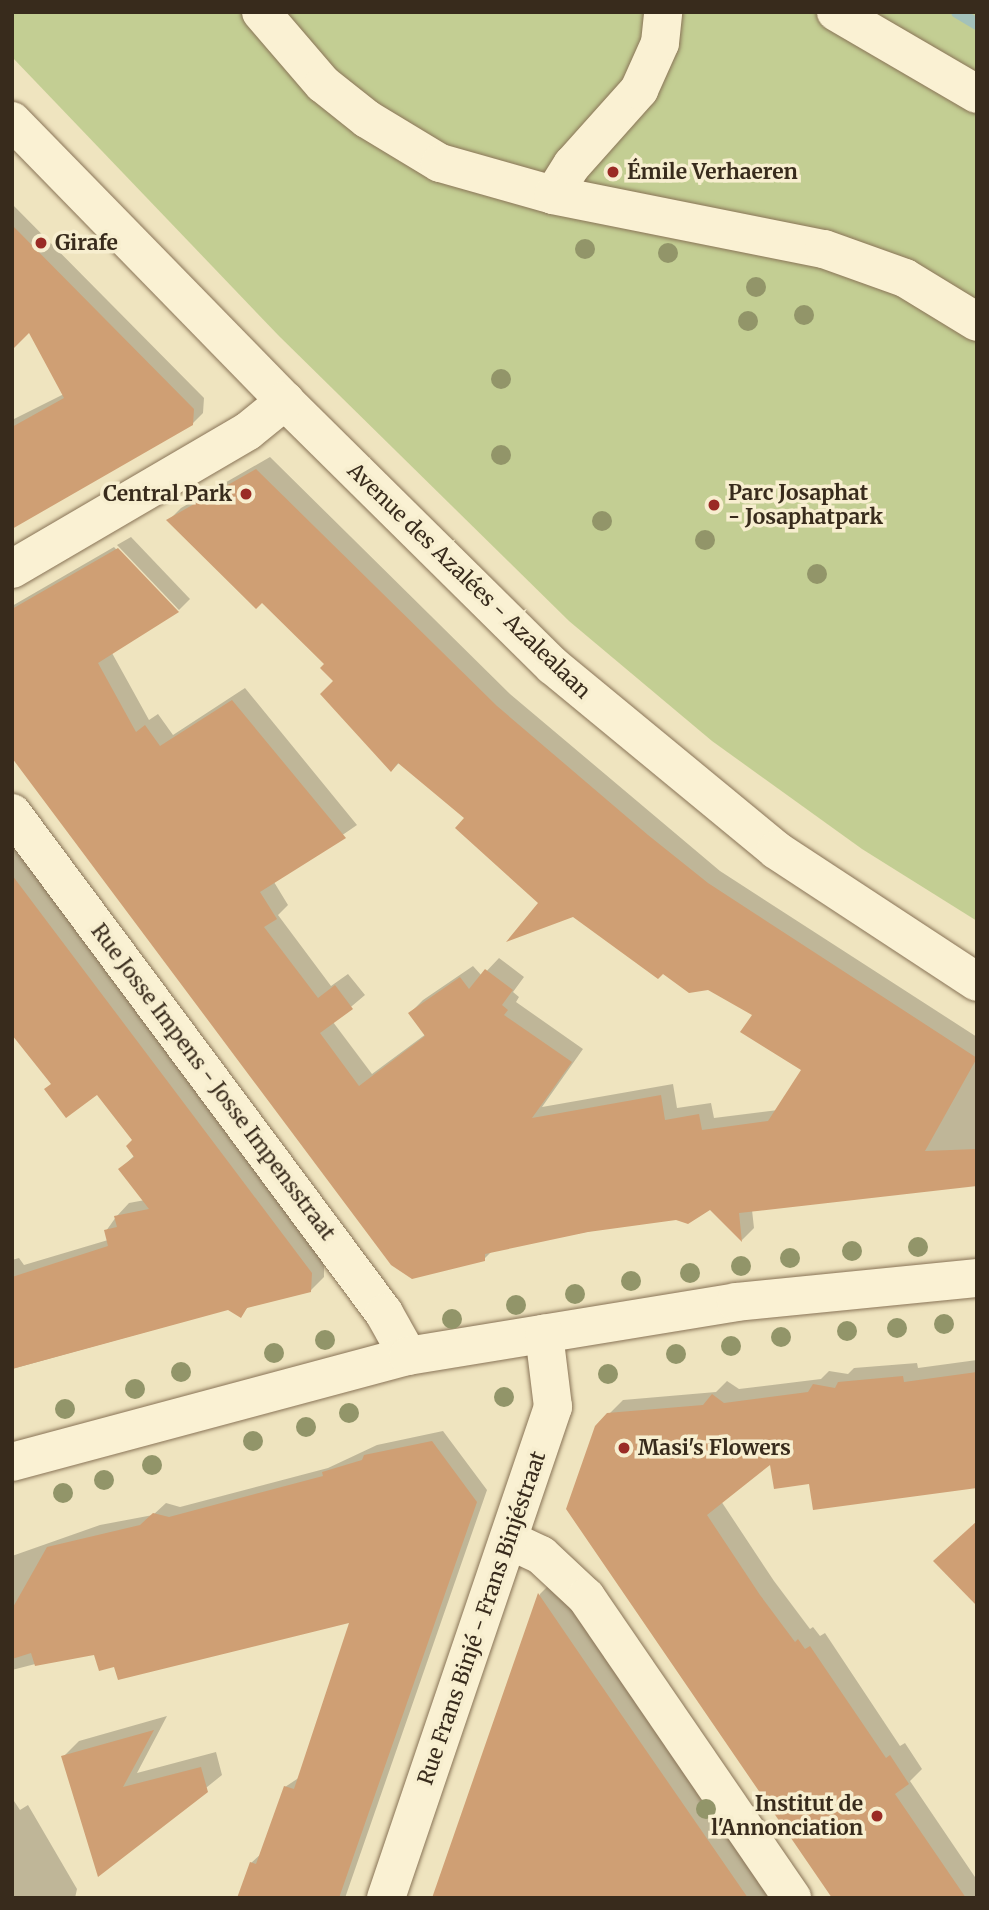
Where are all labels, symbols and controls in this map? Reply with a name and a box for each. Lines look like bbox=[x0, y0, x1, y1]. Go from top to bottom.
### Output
place label: Émile Verhaeren bbox=[627, 159, 798, 185]
marker: Émile Verhaeren bbox=[605, 164, 621, 180]
place label: Girafe bbox=[55, 230, 118, 256]
marker: Girafe bbox=[33, 235, 49, 251]
street label: Avenue des Azalées - Azalealaan bbox=[342, 458, 596, 704]
place label: Parc Josaphat - Josaphatpark bbox=[728, 480, 883, 530]
place label: Central Park bbox=[103, 481, 232, 507]
marker: Central Park bbox=[238, 486, 254, 502]
marker: Parc Josaphat - Josaphatpark bbox=[706, 497, 722, 513]
street label: Rue Josse Impens - Josse Impensstraat bbox=[86, 919, 340, 1245]
place label: Masi's Flowers bbox=[638, 1435, 791, 1461]
marker: Masi's Flowers bbox=[616, 1440, 632, 1456]
street label: Rue Frans Binjé - Frans Binjéstraat bbox=[413, 1448, 551, 1788]
place label: Institut de l'Annonciation bbox=[711, 1791, 863, 1841]
marker: Institut de l'Annonciation bbox=[869, 1808, 885, 1824]

